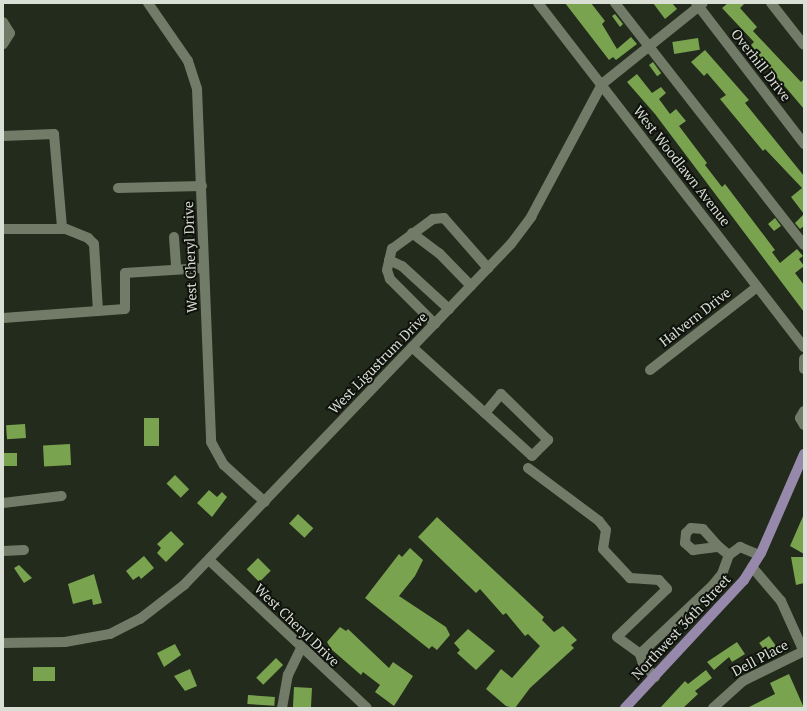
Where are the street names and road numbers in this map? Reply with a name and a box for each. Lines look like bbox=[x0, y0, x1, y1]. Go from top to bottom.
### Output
street label: Overhill Drive bbox=[728, 25, 794, 105]
street label: West Woodlawn Avenue bbox=[630, 102, 734, 230]
street label: West Cheryl Drive bbox=[180, 201, 200, 313]
street label: Halvern Drive bbox=[656, 284, 734, 350]
street label: West Ligustrum Drive bbox=[325, 309, 431, 417]
street label: Northwest 36th Street bbox=[628, 571, 734, 683]
street label: West Cheryl Drive bbox=[251, 580, 343, 670]
street label: Dell Place bbox=[729, 636, 791, 680]

